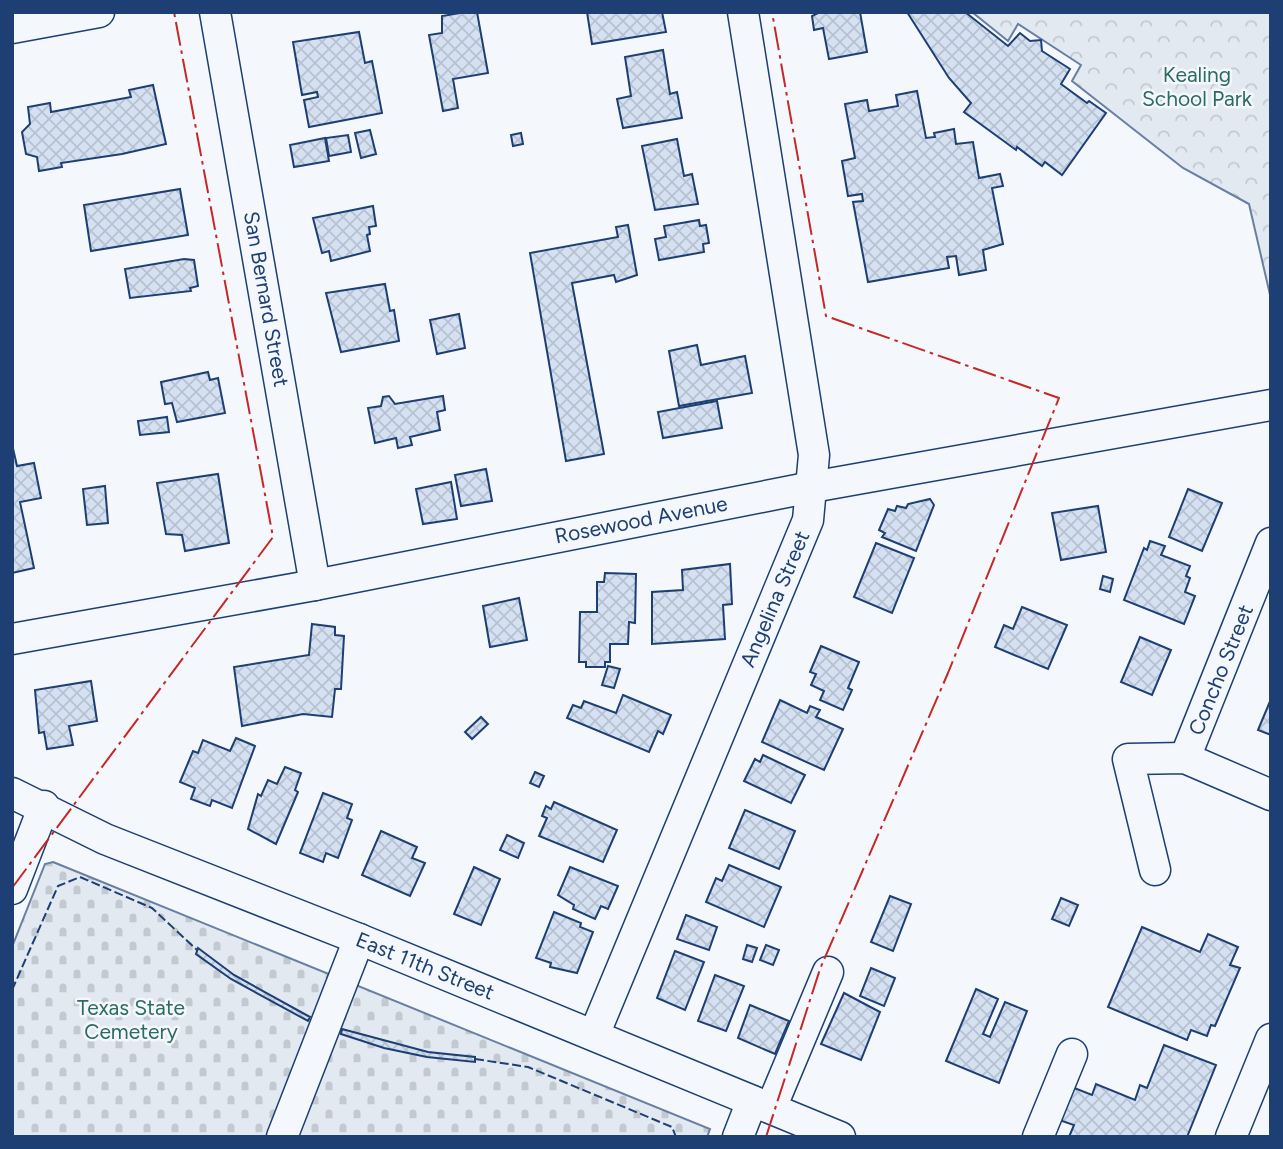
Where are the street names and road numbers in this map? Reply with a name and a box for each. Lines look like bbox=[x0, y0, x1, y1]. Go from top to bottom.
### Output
street label: San Bernard Street bbox=[239, 209, 294, 389]
street label: Rosewood Avenue bbox=[552, 491, 729, 549]
street label: Angelina Street bbox=[735, 527, 815, 671]
street label: Concho Street bbox=[1183, 601, 1258, 739]
street label: East 11th Street bbox=[352, 926, 498, 1005]

